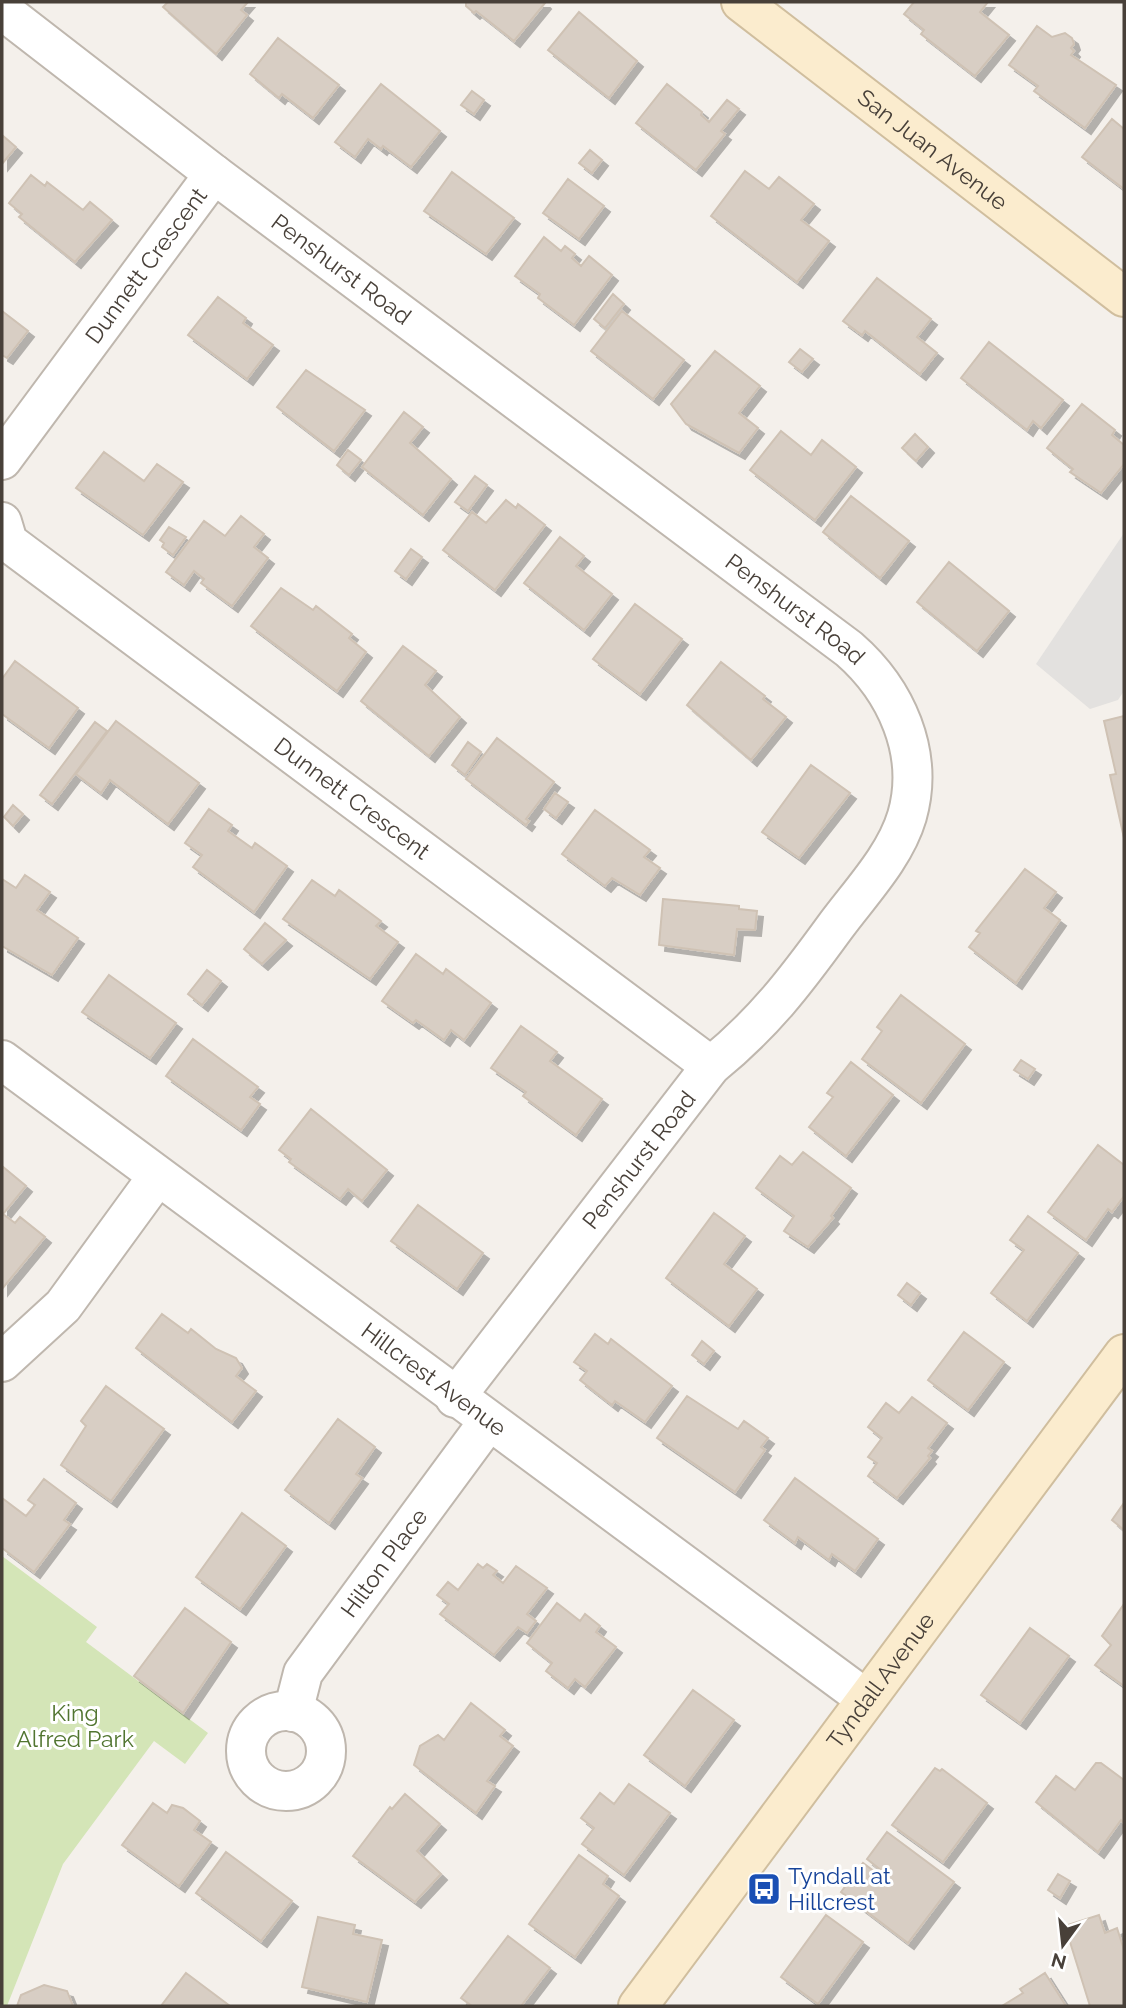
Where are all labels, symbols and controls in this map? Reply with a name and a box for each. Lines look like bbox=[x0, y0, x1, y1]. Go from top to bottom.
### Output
street label: San Juan Avenue bbox=[853, 83, 1013, 215]
street label: Dunnett Crescent bbox=[79, 182, 212, 348]
street label: Penshurst Road bbox=[267, 208, 417, 330]
street label: Penshurst Road bbox=[721, 548, 871, 670]
street label: Dunnett Crescent bbox=[269, 731, 436, 865]
street label: Penshurst Road bbox=[577, 1086, 701, 1234]
street label: Hillcrest Avenue bbox=[356, 1317, 512, 1441]
street label: Hilton Place bbox=[335, 1503, 433, 1622]
street label: Tyndall Avenue bbox=[821, 1607, 940, 1753]
park label: King Alfred Park bbox=[16, 1699, 134, 1752]
place label: Tyndall at Hillcrest bbox=[788, 1862, 891, 1915]
bus stop icon: Tyndall at Hillcrest bbox=[745, 1870, 783, 1908]
north arrow bbox=[1028, 1910, 1098, 1980]
text: N bbox=[1049, 1949, 1068, 1974]

